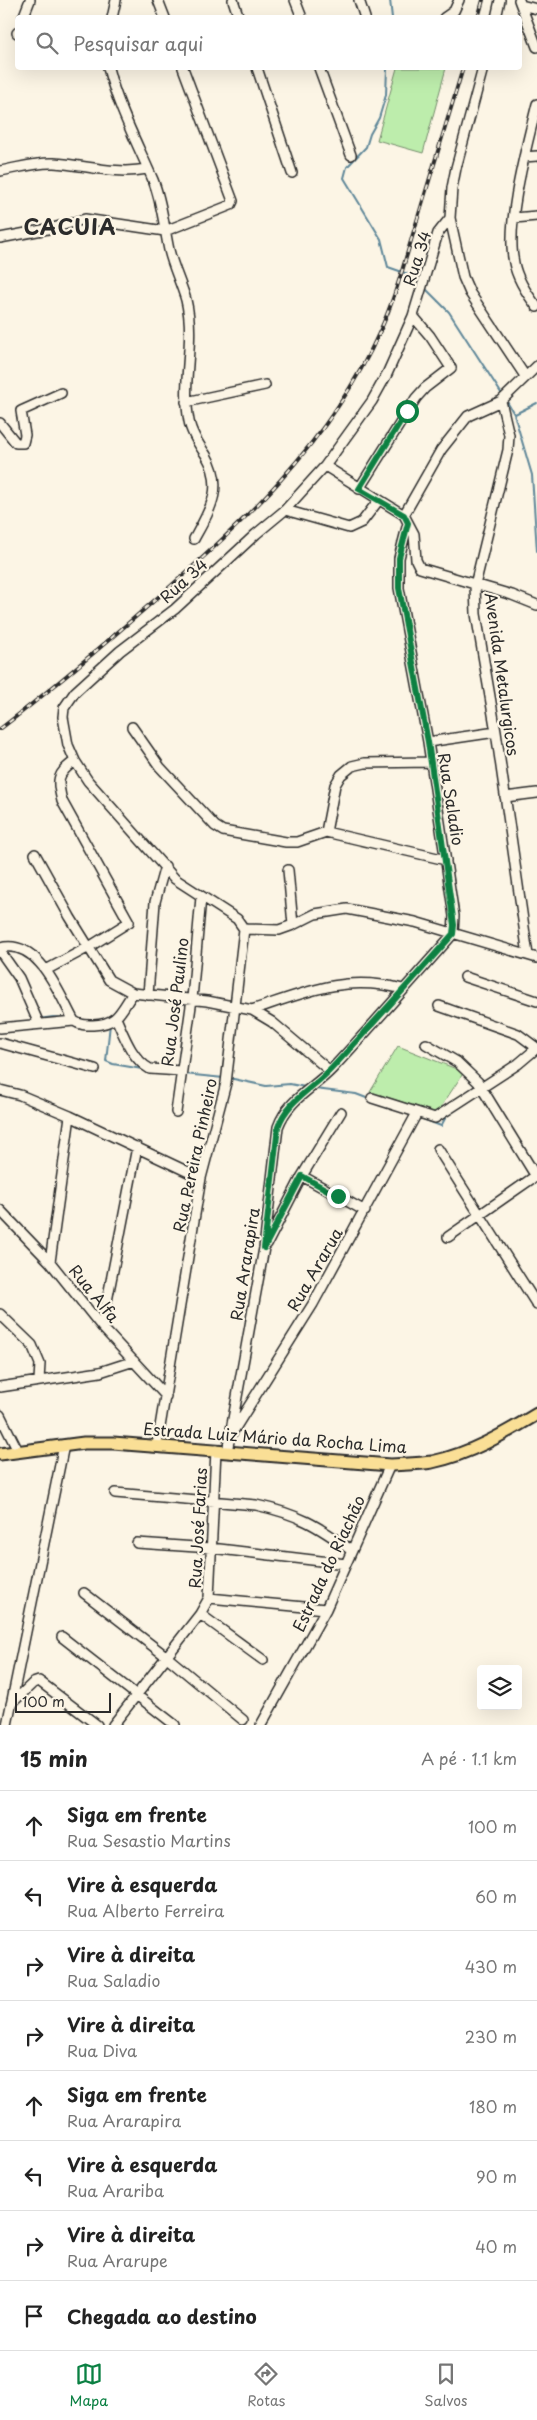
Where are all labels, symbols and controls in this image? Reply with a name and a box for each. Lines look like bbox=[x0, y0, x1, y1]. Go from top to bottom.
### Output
search box bbox=[15, 15, 522, 70]
icon: search bbox=[33, 29, 61, 57]
text: Pesquisar aqui bbox=[73, 29, 203, 57]
district label: CACUIA bbox=[24, 210, 116, 242]
street label: Rua 34 bbox=[396, 227, 436, 289]
route start bbox=[396, 400, 419, 423]
street label: Rua 34 bbox=[154, 552, 212, 608]
street label: Avenida Metalurgicos bbox=[480, 591, 526, 757]
street label: Rua Saladio bbox=[433, 751, 471, 847]
street label: Rua José Paulino bbox=[154, 936, 194, 1068]
street label: Rua Pereira Pinheiro bbox=[166, 1076, 222, 1234]
route end bbox=[327, 1185, 350, 1208]
street label: Rua Ararapira bbox=[223, 1205, 265, 1322]
street label: Rua Ararua bbox=[280, 1223, 348, 1315]
street label: Rua Alfa bbox=[64, 1259, 126, 1327]
street label: Estrada Luiz Mário da Rocha Lima bbox=[142, 1416, 408, 1458]
street label: Rua José Farias bbox=[182, 1467, 212, 1589]
street label: Estrada do Riachão bbox=[286, 1491, 370, 1635]
map controls bbox=[477, 1665, 522, 1710]
button: layers bbox=[477, 1665, 522, 1710]
scale bar bbox=[15, 1690, 111, 1713]
text: 100 m bbox=[22, 1691, 65, 1712]
text: 15 min bbox=[20, 1742, 88, 1774]
text: A pé · 1.1 km bbox=[421, 1746, 517, 1770]
text: Siga em frente bbox=[67, 1800, 207, 1828]
icon: ahead bbox=[20, 1812, 48, 1840]
text: 100 m bbox=[468, 1814, 517, 1838]
text: Rua Sesastio Martins bbox=[67, 1828, 231, 1852]
text: Vire à esquerda bbox=[67, 1870, 218, 1898]
icon: left bbox=[20, 1882, 48, 1910]
text: 60 m bbox=[475, 1884, 517, 1908]
text: Rua Alberto Ferreira bbox=[67, 1898, 224, 1922]
text: Vire à direita bbox=[67, 1940, 195, 1968]
icon: right bbox=[20, 1952, 48, 1980]
text: 430 m bbox=[465, 1954, 517, 1978]
text: Rua Saladio bbox=[67, 1968, 160, 1992]
text: Vire à direita bbox=[67, 2010, 195, 2038]
icon: right bbox=[20, 2022, 48, 2050]
text: 230 m bbox=[465, 2024, 517, 2048]
text: Rua Diva bbox=[67, 2038, 137, 2062]
text: Siga em frente bbox=[67, 2080, 207, 2108]
icon: ahead bbox=[20, 2092, 48, 2120]
text: 180 m bbox=[469, 2094, 517, 2118]
text: Rua Ararapira bbox=[67, 2108, 181, 2132]
text: Vire à esquerda bbox=[67, 2150, 218, 2178]
icon: left bbox=[20, 2162, 48, 2190]
text: 90 m bbox=[476, 2164, 517, 2188]
text: Rua Arariba bbox=[67, 2178, 164, 2202]
text: Vire à direita bbox=[67, 2220, 195, 2248]
icon: right bbox=[20, 2232, 48, 2260]
text: 40 m bbox=[475, 2234, 517, 2258]
text: Rua Ararupe bbox=[67, 2248, 168, 2272]
icon: arrive bbox=[20, 2302, 48, 2330]
text: Chegada ao destino bbox=[67, 2302, 257, 2330]
tab: Mapa bbox=[70, 2360, 108, 2411]
tab: Rotas bbox=[247, 2360, 285, 2411]
tab: Salvos bbox=[424, 2360, 467, 2411]

